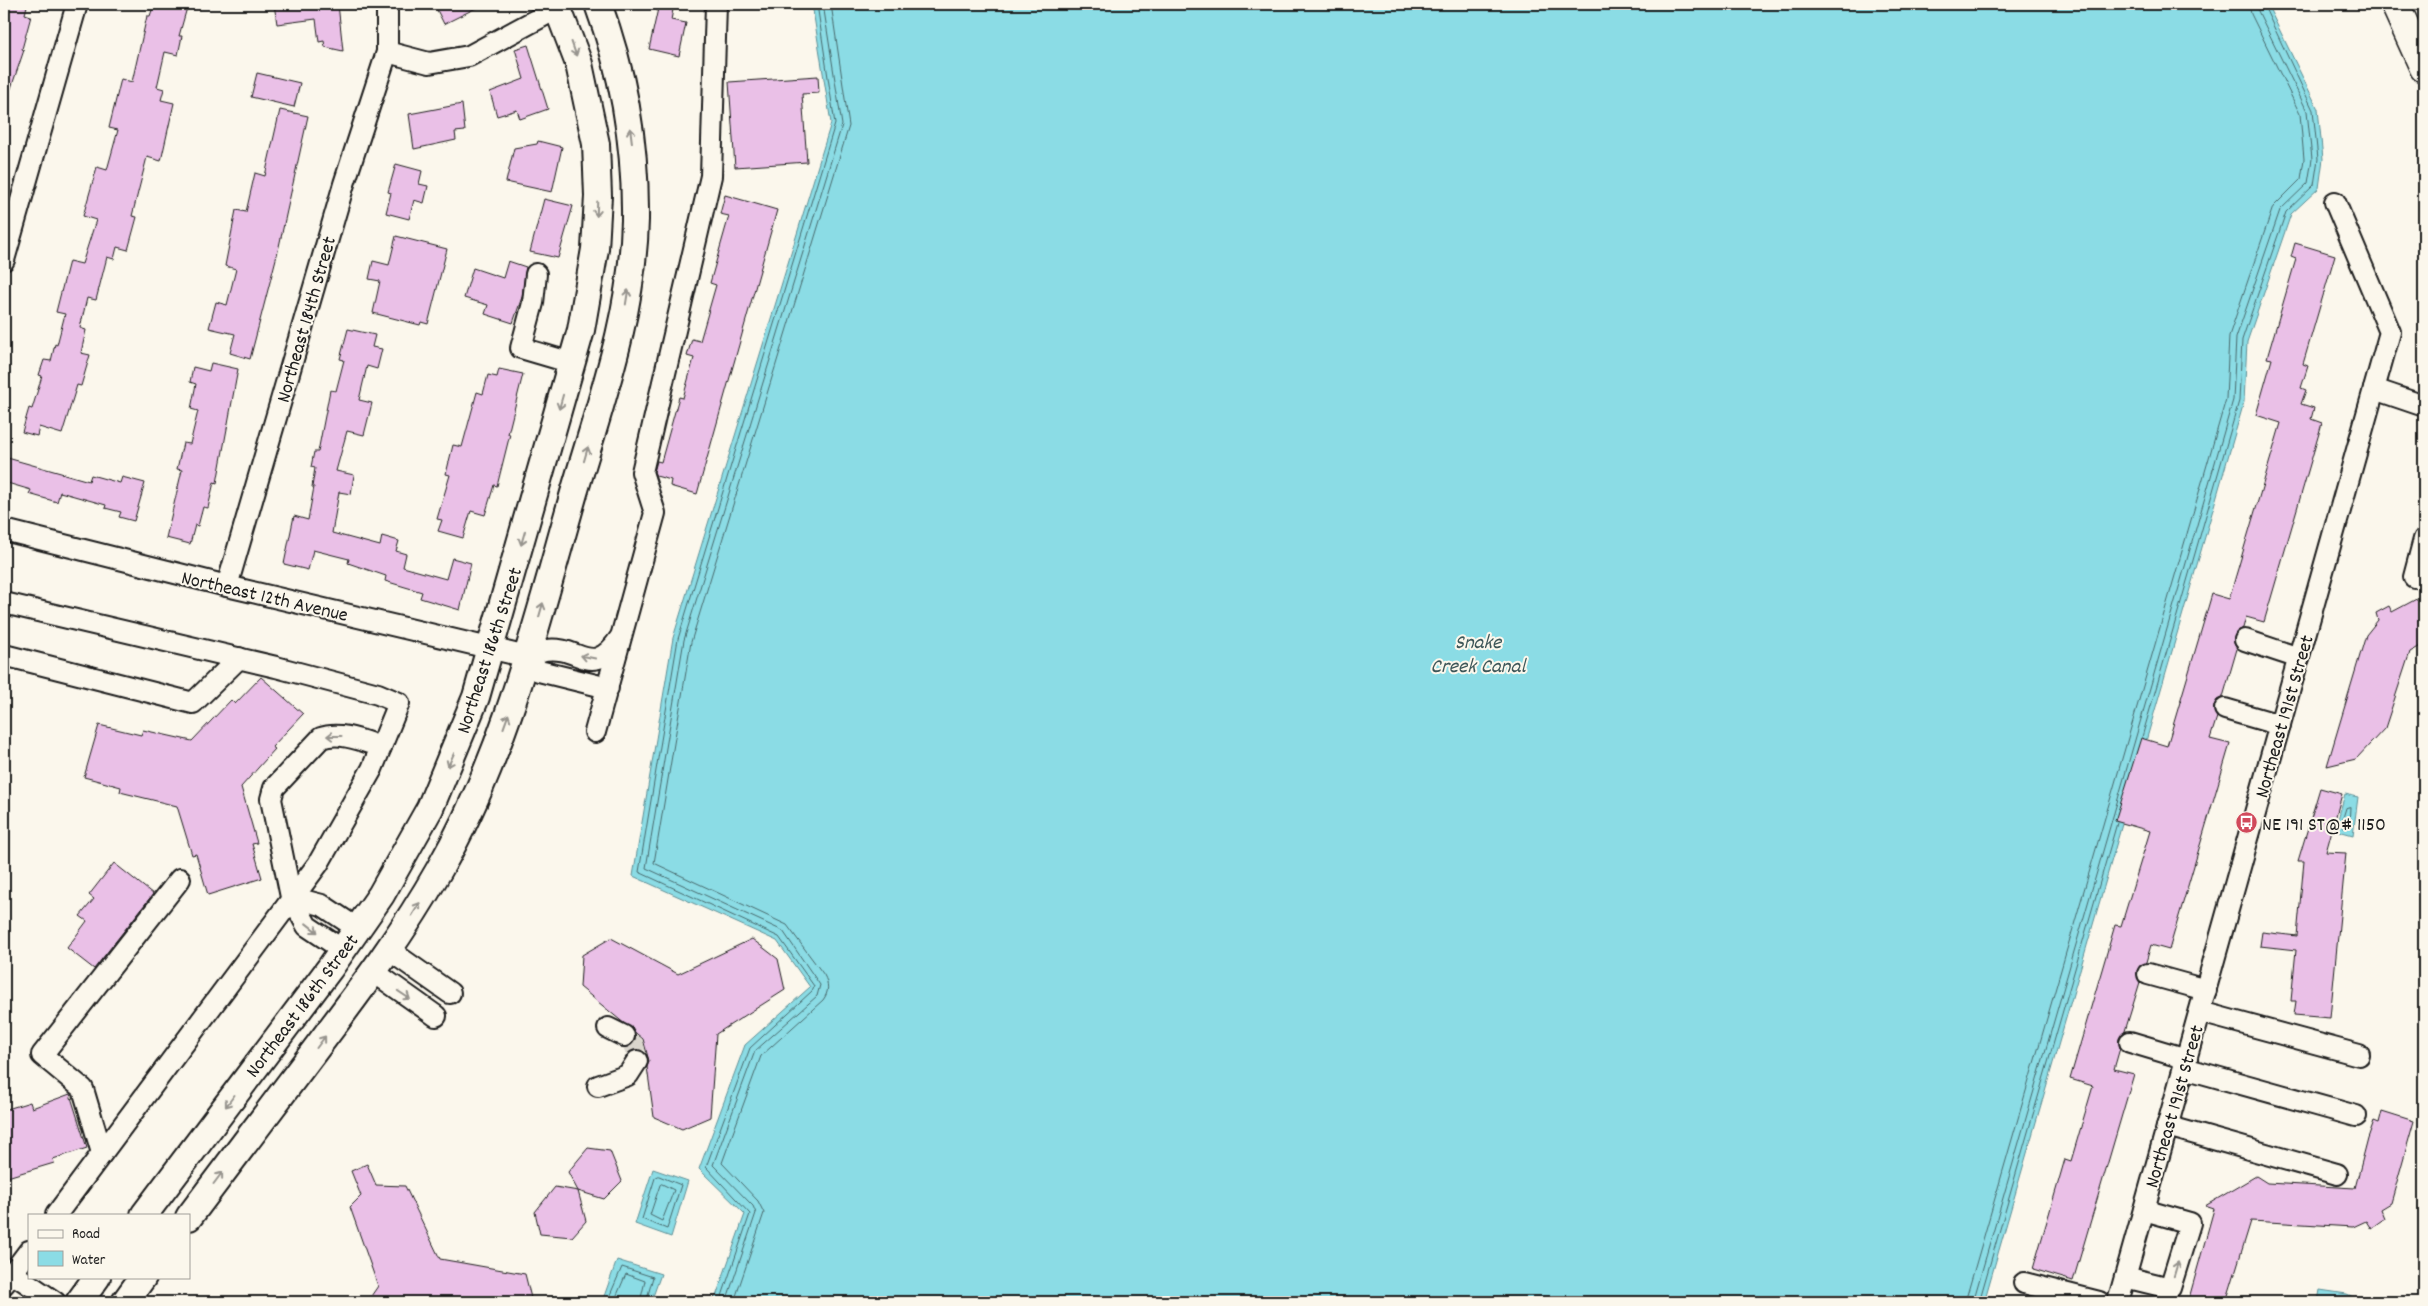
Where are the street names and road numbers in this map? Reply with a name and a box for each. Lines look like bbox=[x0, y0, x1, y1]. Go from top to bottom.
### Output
street label: Northeast 184th Street bbox=[271, 233, 345, 406]
street label: Northeast 186th Street bbox=[451, 564, 531, 738]
street label: Northeast 12th Avenue bbox=[178, 565, 351, 631]
street label: Northeast 191st Street bbox=[2249, 632, 2323, 802]
street label: Northeast 186th Street bbox=[240, 929, 367, 1084]
street label: Northeast 191st Street bbox=[2139, 1022, 2213, 1192]

